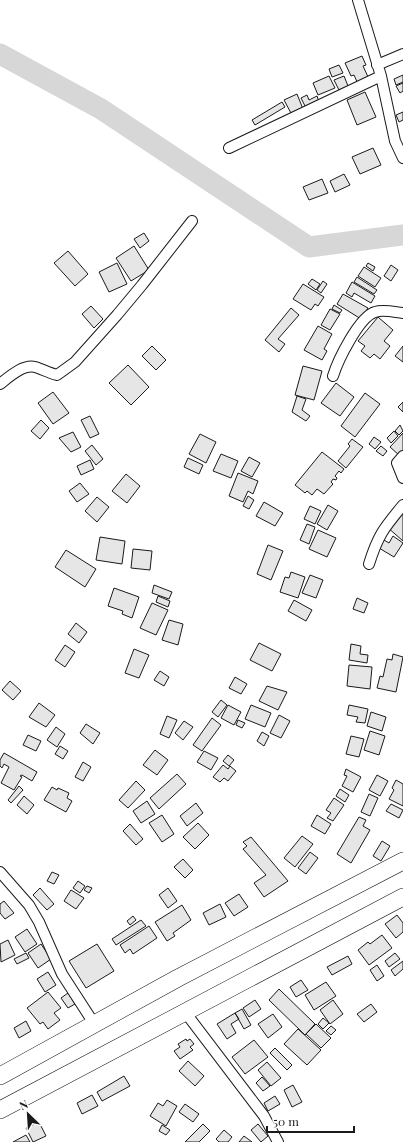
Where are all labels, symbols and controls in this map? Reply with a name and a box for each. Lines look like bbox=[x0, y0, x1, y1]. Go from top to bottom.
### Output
north arrow bbox=[8, 1094, 48, 1134]
text: N bbox=[17, 1096, 30, 1113]
scale bar bbox=[267, 1108, 354, 1134]
text: 50 m bbox=[273, 1113, 299, 1129]

